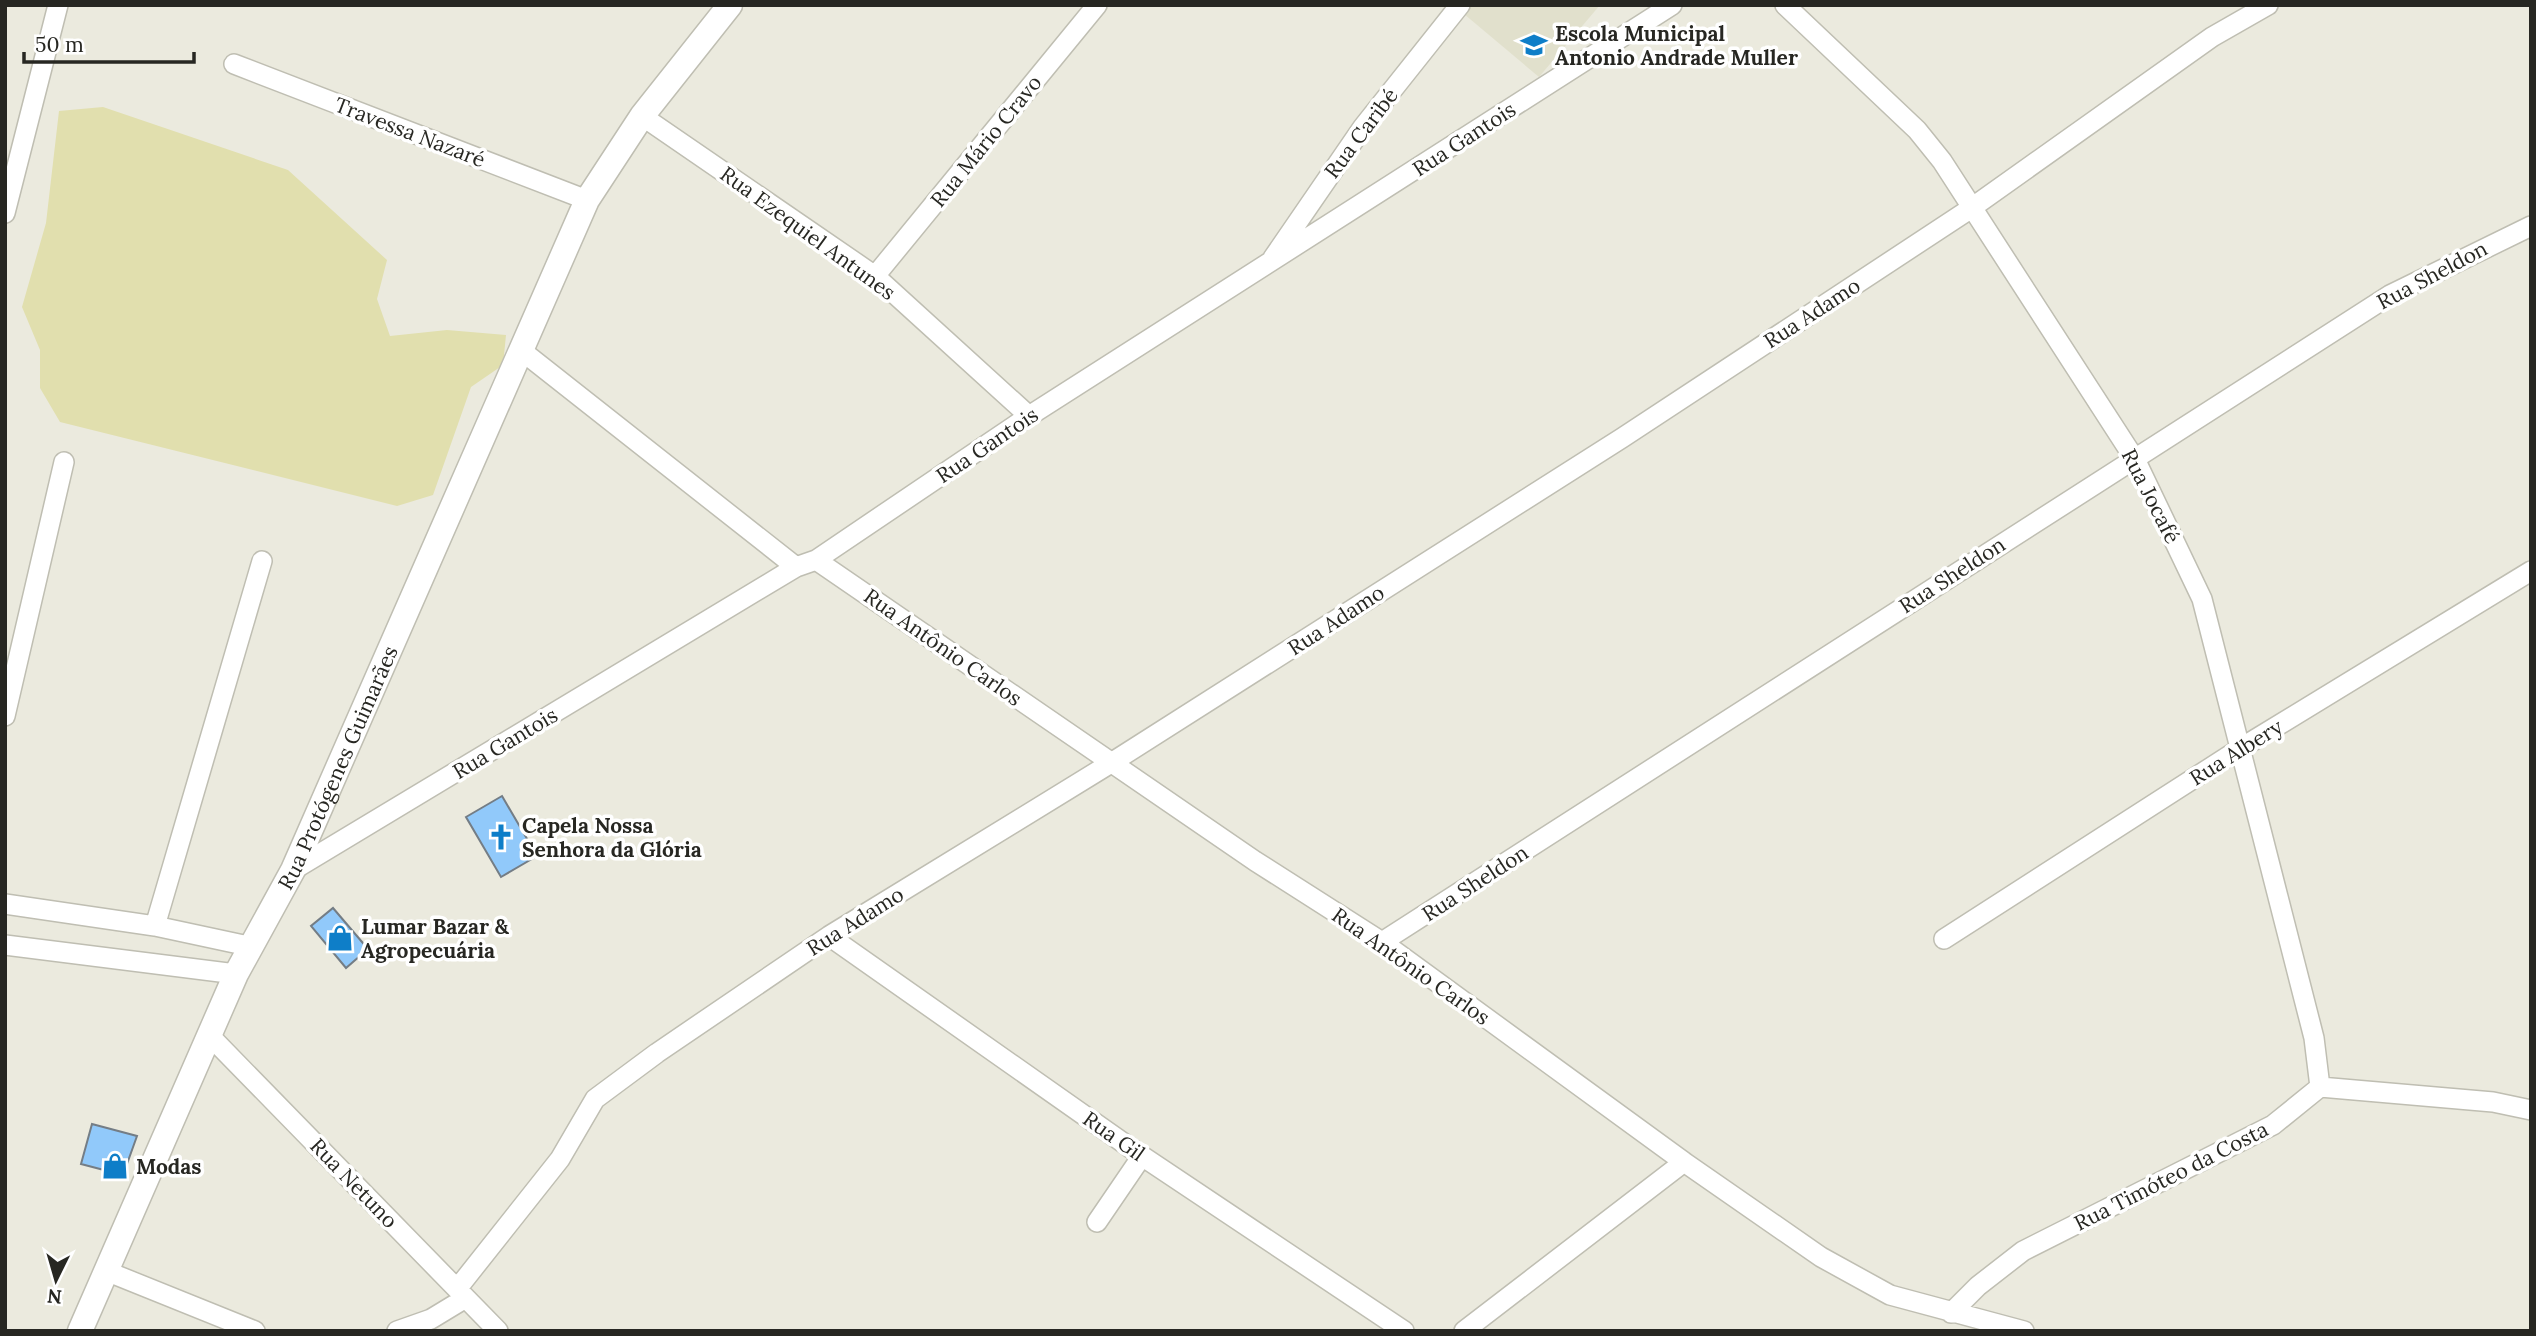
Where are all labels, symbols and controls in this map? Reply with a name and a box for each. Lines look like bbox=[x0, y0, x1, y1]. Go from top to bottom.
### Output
place label: Escola Municipal Antonio Andrade Muller bbox=[1555, 20, 1798, 71]
scale bar bbox=[24, 21, 194, 65]
school or university icon: Escola Municipal Antonio Andrade Muller bbox=[1519, 30, 1549, 60]
text: 50 m bbox=[35, 31, 84, 58]
street label: Rua Mário Cravo bbox=[925, 70, 1047, 212]
street label: Rua Caribé bbox=[1318, 82, 1404, 184]
street label: Travessa Nazaré bbox=[331, 91, 489, 173]
street label: Rua Gantois bbox=[1407, 96, 1521, 182]
street label: Rua Ezequiel Antunes bbox=[715, 160, 901, 306]
street label: Rua Sheldon bbox=[2372, 235, 2492, 315]
street label: Rua Adamo bbox=[1759, 272, 1865, 354]
street label: Rua Gantois bbox=[931, 401, 1043, 489]
street label: Rua Jocafé bbox=[2116, 444, 2186, 548]
street label: Rua Sheldon bbox=[1894, 531, 2010, 619]
street label: Rua Adamo bbox=[1283, 579, 1389, 661]
street label: Rua Antônio Carlos bbox=[859, 582, 1027, 712]
street label: Rua Protógenes Guimarães bbox=[271, 641, 403, 894]
street label: Rua Gantois bbox=[448, 701, 562, 785]
street label: Rua Albery bbox=[2184, 713, 2288, 791]
place label: Capela Nossa Senhora da Glória bbox=[522, 812, 702, 863]
church icon: Capela Nossa Senhora da Glória bbox=[486, 822, 516, 852]
street label: Rua Sheldon bbox=[1417, 839, 1533, 927]
street label: Rua Adamo bbox=[801, 880, 909, 962]
street label: Rua Antônio Carlos bbox=[1327, 901, 1495, 1031]
place label: Lumar Bazar & Agropecuária bbox=[361, 913, 510, 964]
shop icon: Lumar Bazar & Agropecuária bbox=[325, 923, 355, 953]
street label: Rua Gil bbox=[1078, 1105, 1150, 1167]
street label: Rua Timóteo da Costa bbox=[2069, 1115, 2273, 1237]
street label: Rua Netuno bbox=[304, 1132, 404, 1234]
shop icon: Modas bbox=[100, 1151, 130, 1181]
place label: Modas bbox=[136, 1153, 202, 1180]
north arrow bbox=[21, 1245, 91, 1315]
text: N bbox=[46, 1284, 63, 1310]

